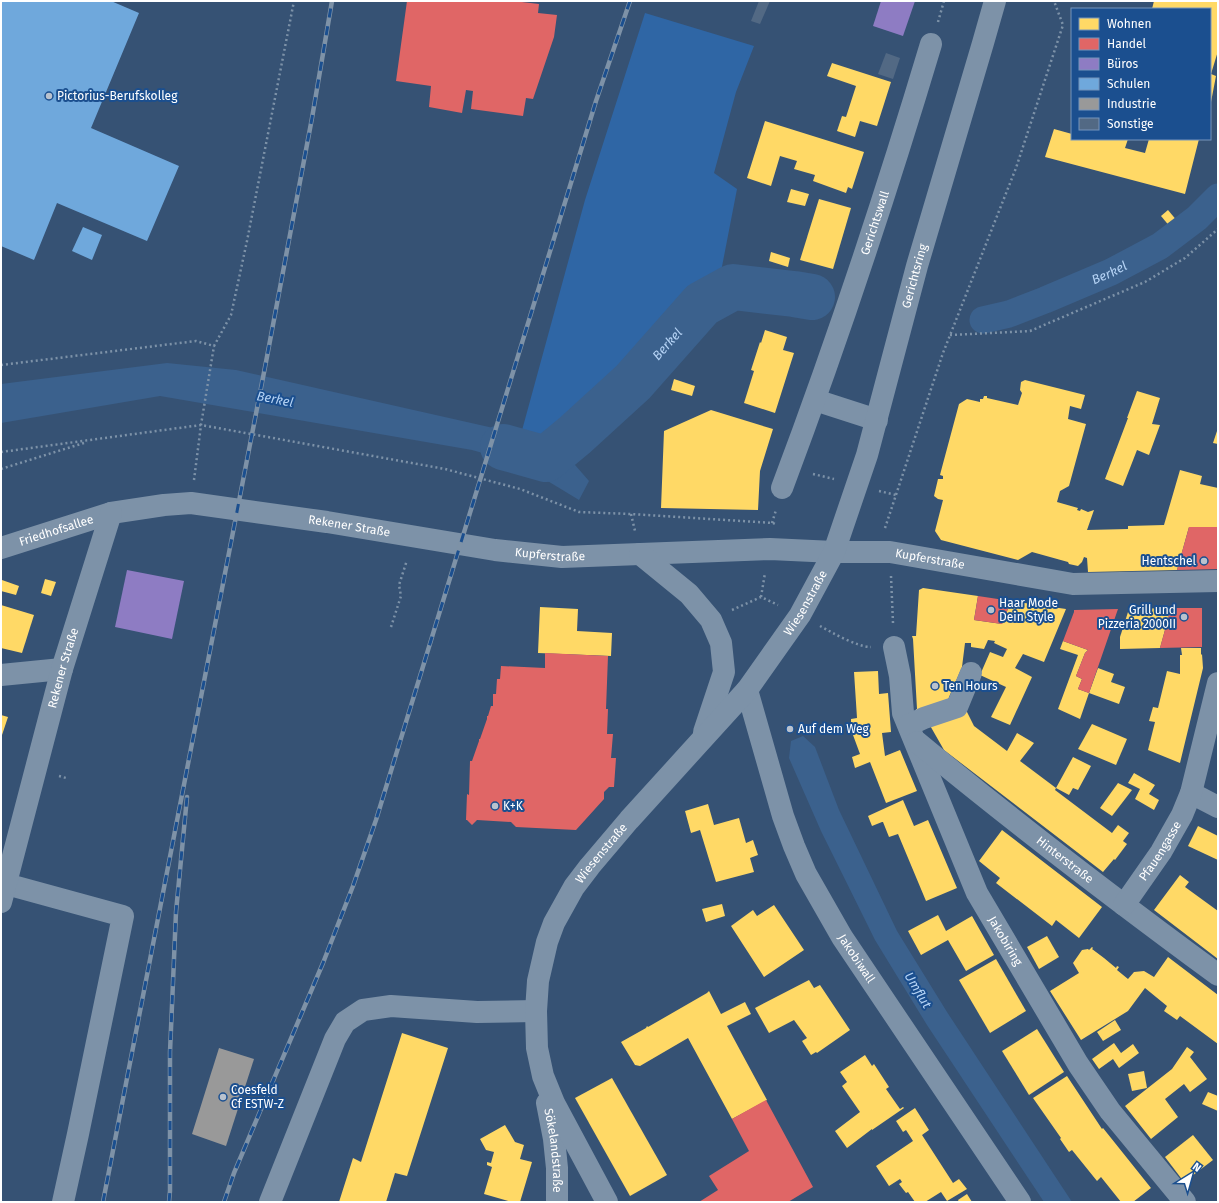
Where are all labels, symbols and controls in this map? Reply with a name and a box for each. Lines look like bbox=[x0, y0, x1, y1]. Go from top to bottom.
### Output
legend bbox=[1071, 8, 1211, 140]
text: Wohnen bbox=[1107, 17, 1151, 31]
text: Handel bbox=[1107, 37, 1146, 51]
text: Büros bbox=[1107, 57, 1139, 71]
text: Schulen bbox=[1107, 77, 1150, 91]
place label: Pictorius-Berufskolleg bbox=[57, 89, 178, 103]
marker: Pictorius-Berufskolleg bbox=[44, 91, 54, 101]
text: Industrie bbox=[1107, 97, 1156, 111]
text: Sonstige bbox=[1107, 117, 1154, 131]
street label: Gerichtswall bbox=[858, 189, 892, 257]
street label: Gerichtsring bbox=[899, 241, 930, 310]
water label: Berkel bbox=[1089, 258, 1129, 287]
water label: Berkel bbox=[649, 325, 685, 363]
water label: Berkel bbox=[255, 388, 295, 410]
street label: Friedhofsallee bbox=[17, 512, 95, 549]
street label: Rekener Straße bbox=[307, 512, 391, 539]
street label: Kupferstraße bbox=[514, 545, 585, 564]
street label: Kupferstraße bbox=[894, 546, 966, 572]
place label: Hentschel bbox=[1142, 554, 1196, 568]
marker: Hentschel bbox=[1199, 556, 1209, 566]
street label: Wiesenstraße bbox=[781, 568, 830, 638]
place label: Haar Mode Dein Style bbox=[999, 596, 1058, 624]
place label: Grill und Pizzeria 2000II bbox=[1098, 603, 1176, 631]
marker: Haar Mode Dein Style bbox=[986, 605, 996, 615]
marker: Grill und Pizzeria 2000II bbox=[1179, 612, 1189, 622]
street label: Rekener Straße bbox=[45, 626, 81, 710]
place label: Ten Hours bbox=[943, 679, 998, 693]
marker: Ten Hours bbox=[930, 681, 940, 691]
place label: Auf dem Weg bbox=[798, 722, 870, 736]
marker: Auf dem Weg bbox=[785, 724, 795, 734]
place label: K+K bbox=[503, 799, 524, 813]
marker: K+K bbox=[490, 801, 500, 811]
street label: Pfauengasse bbox=[1136, 819, 1184, 884]
street label: Wiesenstraße bbox=[572, 821, 630, 886]
street label: Hinterstraße bbox=[1034, 833, 1096, 886]
street label: Jakobiring bbox=[985, 914, 1026, 969]
street label: Jakobiwall bbox=[835, 932, 878, 986]
water label: Umflut bbox=[901, 969, 935, 1011]
place label: Coesfeld Cf ESTW-Z bbox=[231, 1083, 284, 1111]
marker: Coesfeld Cf ESTW-Z bbox=[218, 1092, 228, 1102]
street label: Sökelandstraße bbox=[541, 1107, 564, 1193]
north arrow bbox=[1171, 1155, 1211, 1195]
text: N bbox=[1190, 1160, 1204, 1175]

